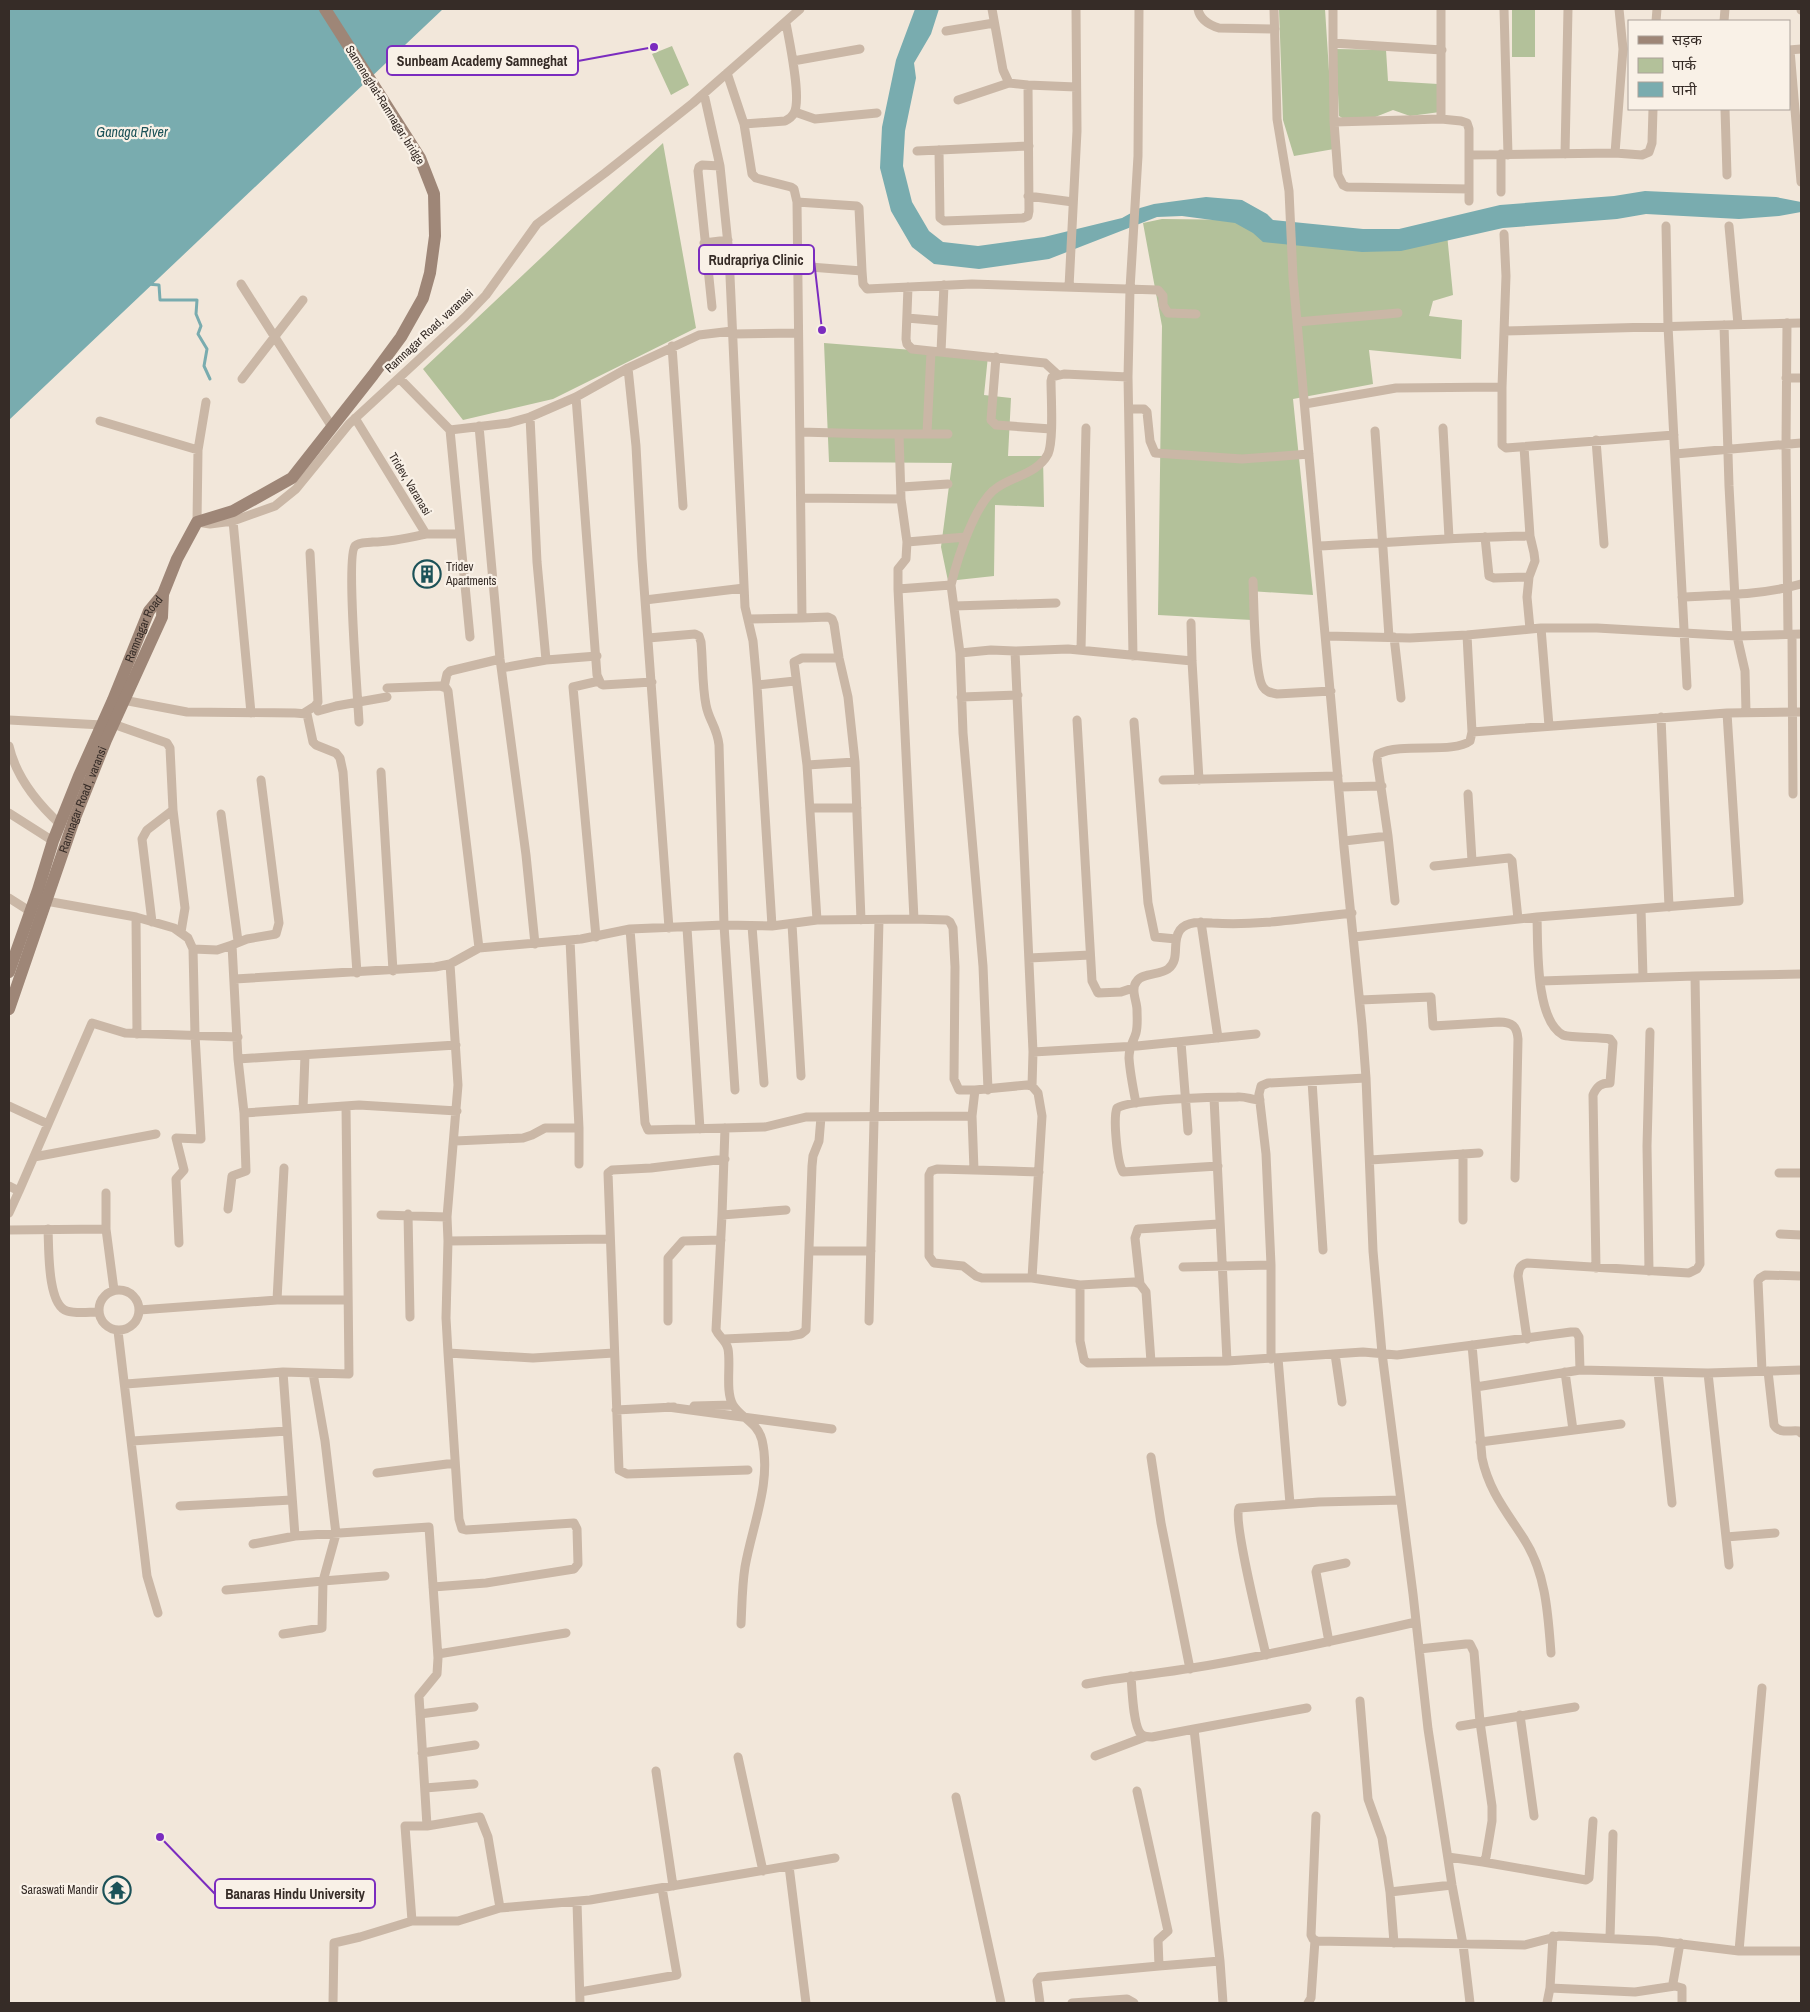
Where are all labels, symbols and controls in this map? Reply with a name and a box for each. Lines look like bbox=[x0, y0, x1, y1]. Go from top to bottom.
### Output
legend bbox=[1628, 20, 1790, 110]
text: सड़क bbox=[1672, 29, 1702, 50]
street label: Sameneghat-Ramnagar, bridge bbox=[342, 42, 428, 168]
callout: Sunbeam Academy Samneghat bbox=[387, 46, 578, 75]
text: Sunbeam Academy Samneghat bbox=[397, 52, 567, 70]
text: पार्क bbox=[1672, 54, 1696, 75]
text: पानी bbox=[1672, 79, 1698, 100]
water label: Ganaga River bbox=[96, 123, 169, 141]
callout: Rudrapriya Clinic bbox=[699, 245, 814, 274]
text: Rudrapriya Clinic bbox=[708, 251, 804, 269]
street label: Ramnagar Road, varanasi bbox=[381, 286, 477, 376]
street label: Tridev, Varanasi bbox=[385, 449, 435, 519]
building icon: Tridev Apartments bbox=[412, 559, 442, 589]
place label: Tridev Apartments bbox=[445, 559, 496, 589]
street label: Ramnagar Road bbox=[121, 592, 166, 665]
street label: Ramnagar Road , varansi bbox=[55, 744, 111, 855]
temple icon: Saraswati Mandir bbox=[102, 1875, 132, 1905]
callout: Banaras Hindu University bbox=[215, 1879, 375, 1908]
place label: Saraswati Mandir bbox=[21, 1882, 99, 1898]
text: Banaras Hindu University bbox=[225, 1885, 365, 1903]

